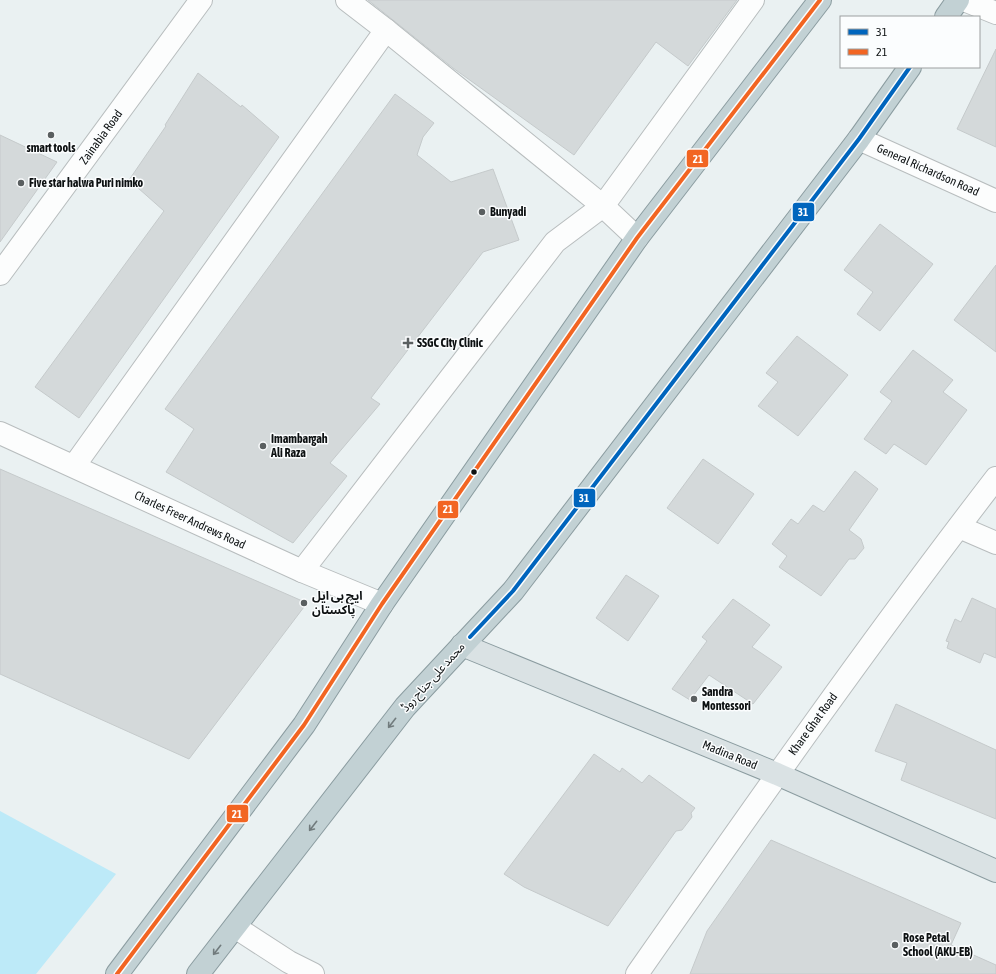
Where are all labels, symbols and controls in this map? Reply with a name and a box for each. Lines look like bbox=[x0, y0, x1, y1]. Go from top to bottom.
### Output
legend bbox=[840, 16, 980, 68]
text: 31 bbox=[876, 25, 888, 39]
text: 21 bbox=[876, 45, 888, 59]
street label: Zainabia Road bbox=[77, 107, 125, 167]
marker: smart tools bbox=[46, 130, 56, 140]
place label: smart tools bbox=[26, 141, 76, 155]
street label: General Richardson Road bbox=[875, 141, 981, 199]
line badge: 21 bbox=[686, 149, 709, 168]
text: 21 bbox=[693, 153, 703, 165]
place label: Five star halwa Puri nimko bbox=[29, 176, 144, 190]
marker: Five star halwa Puri nimko bbox=[16, 178, 26, 188]
line badge: 31 bbox=[792, 202, 815, 222]
place label: Bunyadi bbox=[490, 205, 526, 219]
text: 31 bbox=[798, 206, 808, 218]
marker: Bunyadi bbox=[477, 207, 487, 217]
place label: SSGC City Clinic bbox=[417, 336, 484, 350]
marker: SSGC City Clinic bbox=[402, 337, 414, 349]
place label: Imambargah Ali Raza bbox=[270, 432, 328, 460]
marker: Imambargah Ali Raza bbox=[258, 441, 268, 451]
unlabelled marker bbox=[469, 467, 479, 477]
street label: Charles Freer Andrews Road bbox=[132, 488, 248, 552]
line badge: 31 bbox=[573, 488, 596, 508]
text: 31 bbox=[579, 492, 589, 504]
line badge: 21 bbox=[437, 500, 459, 519]
text: 21 bbox=[443, 503, 453, 515]
place label: ایچ بی ایل پاکستان bbox=[312, 589, 362, 619]
marker: ایچ بی ایل پاکستان bbox=[299, 598, 309, 608]
street label: محمد علی جناح روڈ bbox=[398, 639, 469, 716]
place label: Sandra Montessori bbox=[702, 685, 751, 713]
street label: Khare Ghat Road bbox=[786, 690, 840, 758]
marker: Sandra Montessori bbox=[689, 694, 699, 704]
one-way arrow bbox=[388, 718, 396, 729]
street label: Madina Road bbox=[700, 738, 760, 772]
line badge: 21 bbox=[226, 804, 249, 823]
text: 21 bbox=[232, 808, 242, 820]
one-way arrow bbox=[308, 821, 317, 832]
place label: Rose Petal School (AKU-EB) bbox=[903, 931, 973, 959]
marker: Rose Petal School (AKU-EB) bbox=[890, 940, 900, 950]
one-way arrow bbox=[212, 945, 221, 956]

